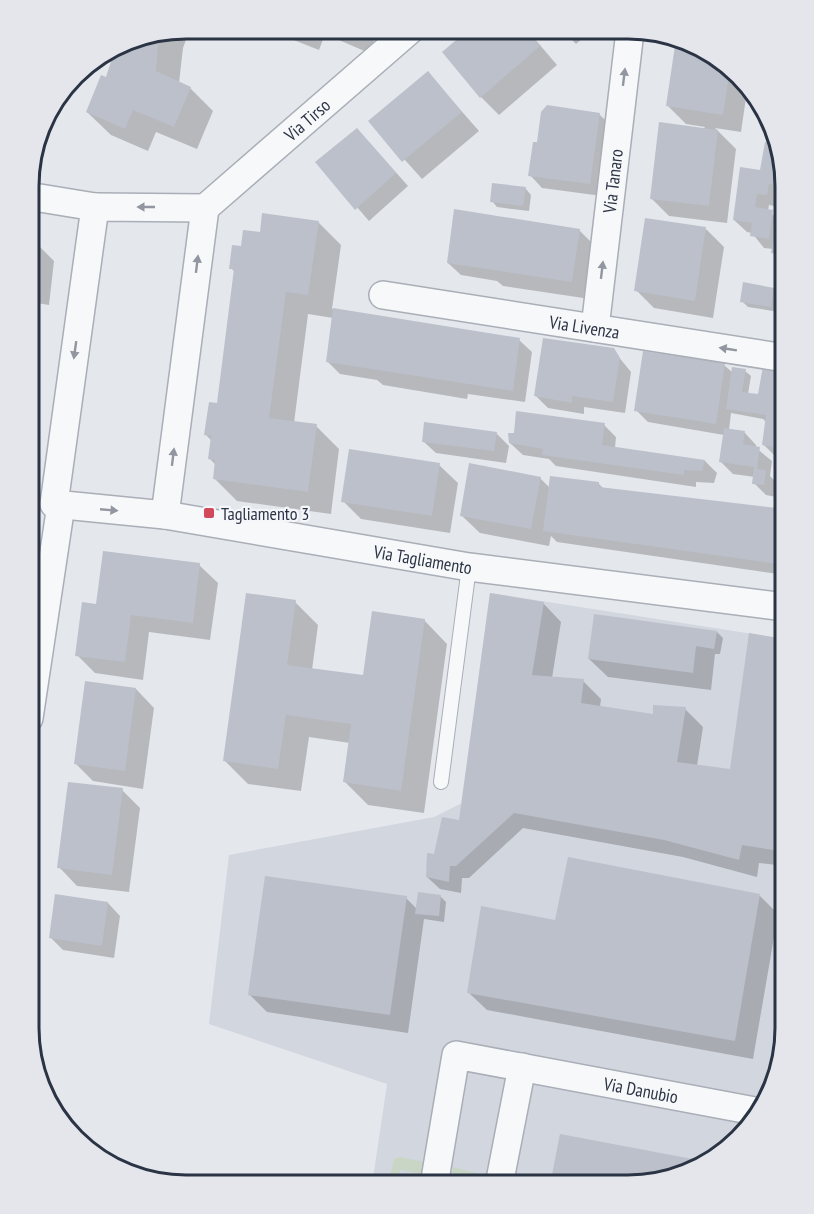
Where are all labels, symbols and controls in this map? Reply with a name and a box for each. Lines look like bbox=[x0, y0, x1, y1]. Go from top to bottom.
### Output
one-way arrow bbox=[620, 67, 629, 86]
street label: Via Tirso bbox=[278, 93, 335, 146]
street label: Via Tanaro bbox=[597, 147, 628, 215]
one-way arrow bbox=[137, 202, 156, 212]
one-way arrow bbox=[193, 254, 202, 273]
one-way arrow bbox=[597, 261, 607, 280]
street label: Via Livenza bbox=[547, 310, 621, 343]
one-way arrow bbox=[70, 340, 80, 359]
one-way arrow bbox=[718, 344, 737, 353]
one-way arrow bbox=[168, 448, 177, 467]
place label: Tagliamento 3 bbox=[221, 502, 309, 525]
one-way arrow bbox=[100, 505, 119, 515]
marker: Tagliamento 3 bbox=[202, 506, 216, 520]
street label: Via Tagliamento bbox=[371, 539, 474, 579]
street label: Via Danubio bbox=[601, 1071, 680, 1108]

